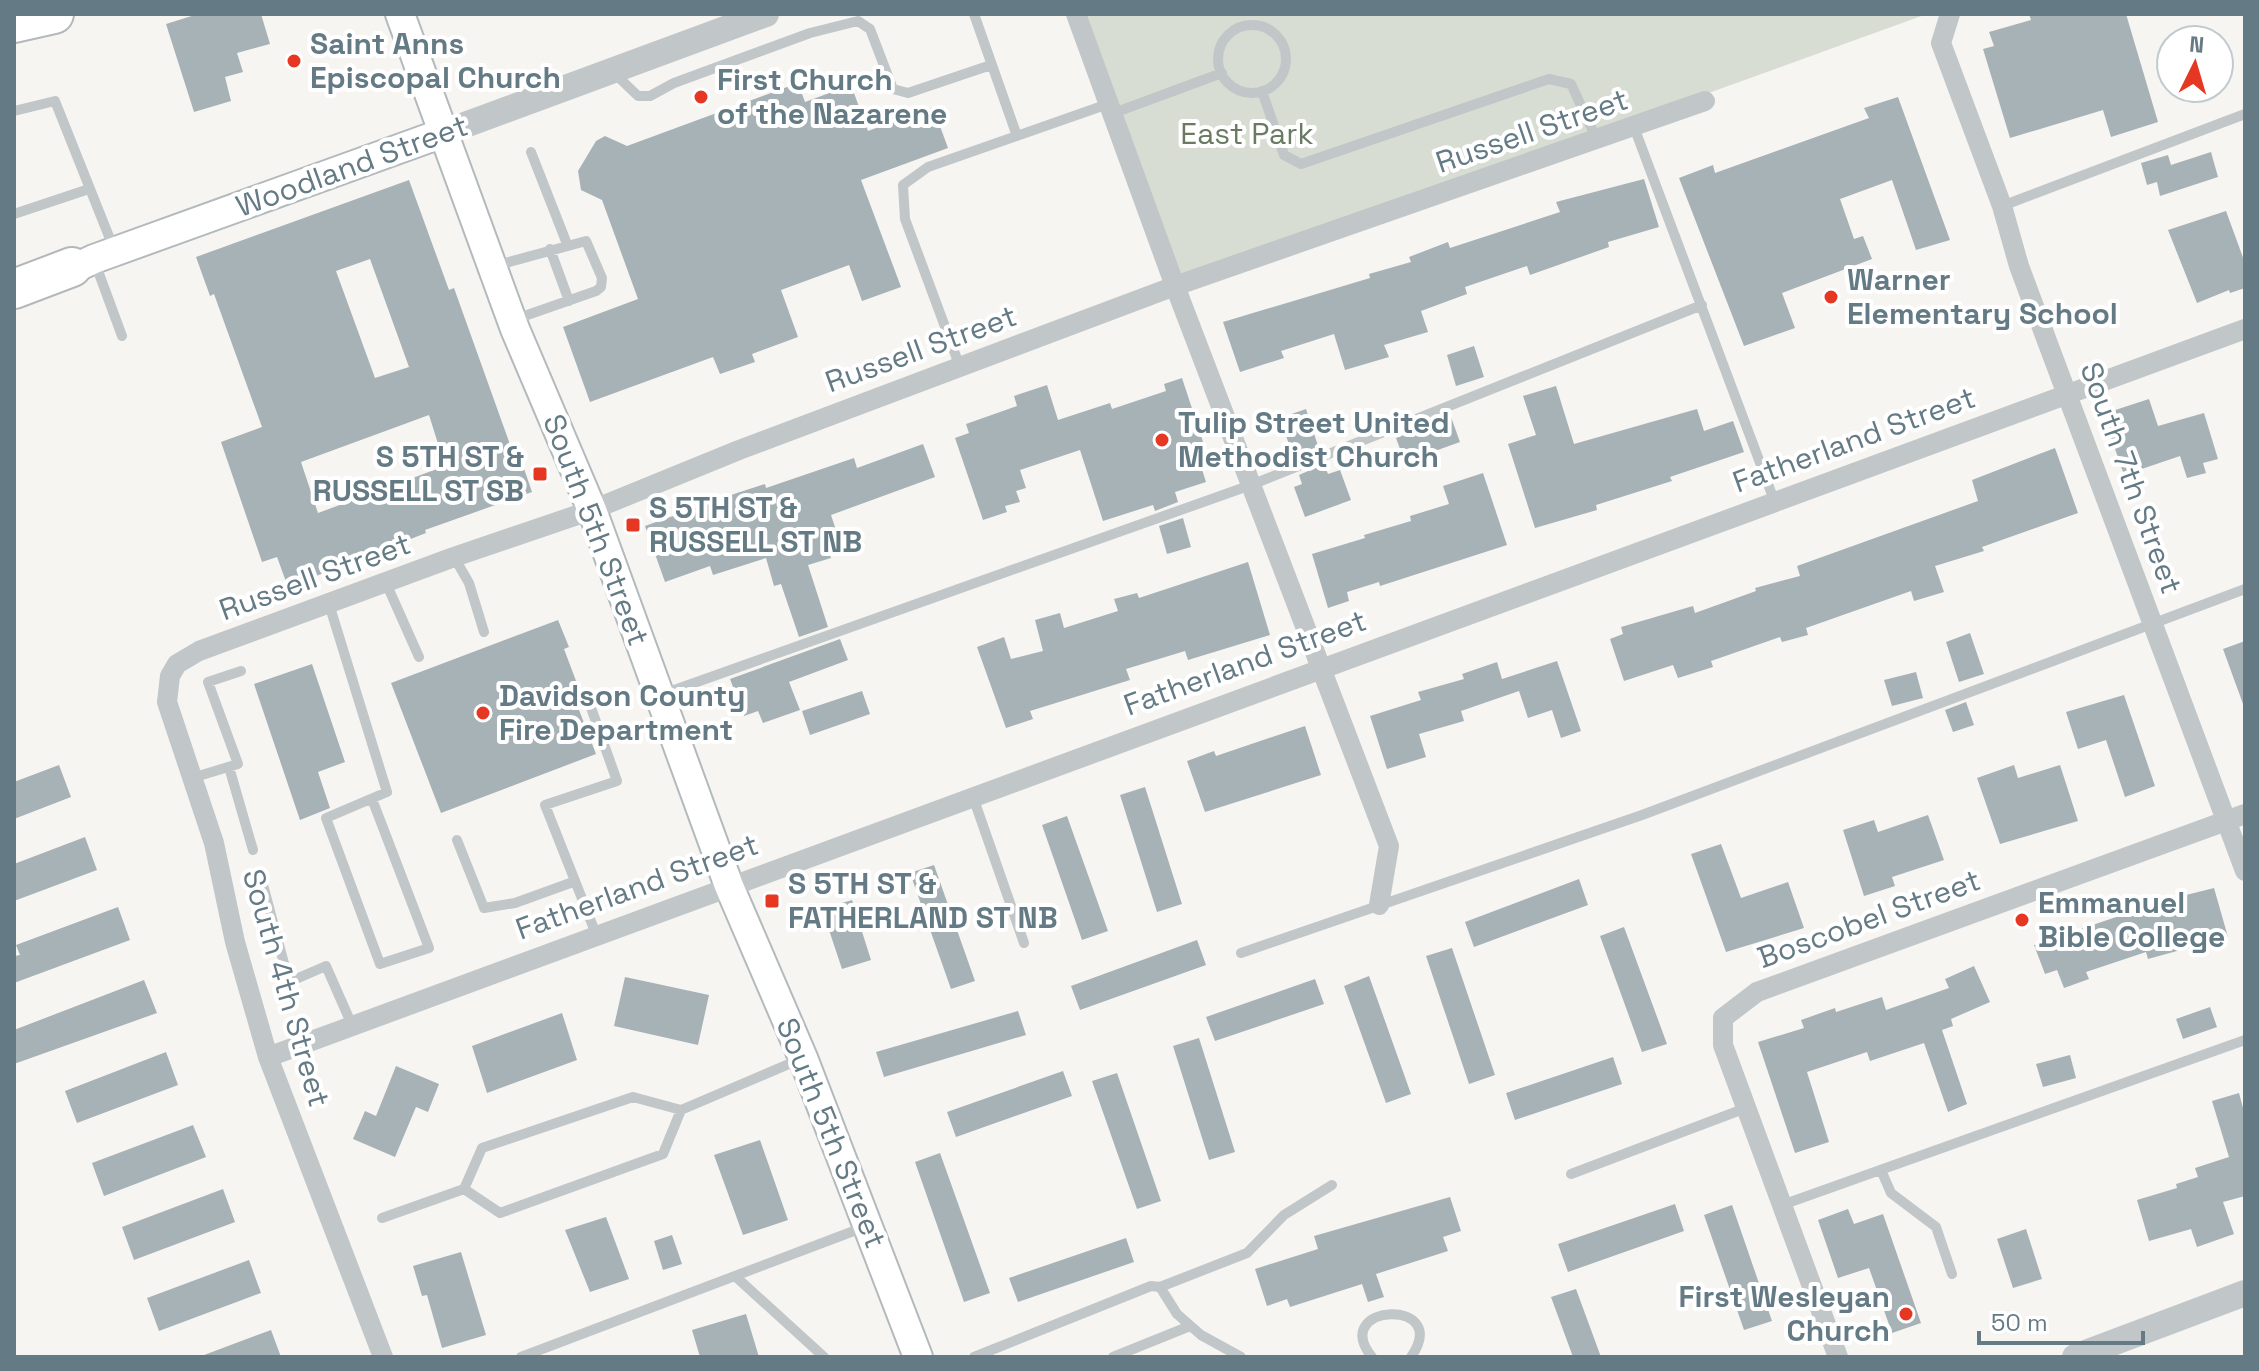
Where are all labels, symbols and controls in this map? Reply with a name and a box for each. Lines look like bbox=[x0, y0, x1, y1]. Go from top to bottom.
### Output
place label: Saint Anns Episcopal Church bbox=[310, 24, 561, 97]
north arrow bbox=[2155, 24, 2235, 104]
text: N bbox=[2188, 29, 2205, 59]
marker: Saint Anns Episcopal Church bbox=[285, 52, 303, 70]
place label: First Church of the Nazarene bbox=[717, 60, 947, 133]
street label: Russell Street bbox=[1431, 79, 1633, 182]
marker: First Church of the Nazarene bbox=[692, 88, 710, 106]
street label: Woodland Street bbox=[231, 105, 473, 226]
park label: East Park bbox=[1180, 114, 1314, 153]
place label: Warner Elementary School bbox=[1847, 260, 2118, 333]
marker: Warner Elementary School bbox=[1822, 288, 1840, 306]
street label: Russell Street bbox=[820, 296, 1022, 401]
street label: South 7th Street bbox=[2071, 357, 2191, 599]
street label: Fatherland Street bbox=[1727, 378, 1980, 502]
place label: Tulip Street United Methodist Church bbox=[1178, 403, 1450, 476]
street label: South 5th Street bbox=[534, 409, 659, 651]
marker: Tulip Street United Methodist Church bbox=[1153, 431, 1171, 449]
place label: S 5TH ST & RUSSELL ST SB bbox=[313, 437, 524, 510]
marker: S 5TH ST & RUSSELL ST SB bbox=[531, 465, 549, 483]
place label: S 5TH ST & RUSSELL ST NB bbox=[649, 488, 862, 561]
marker: S 5TH ST & RUSSELL ST NB bbox=[624, 516, 642, 534]
street label: Russell Street bbox=[214, 524, 416, 629]
street label: Fatherland Street bbox=[1118, 601, 1371, 725]
place label: Davidson County Fire Department bbox=[499, 676, 746, 749]
marker: Davidson County Fire Department bbox=[474, 704, 492, 722]
street label: Fatherland Street bbox=[510, 825, 763, 949]
street label: Boscobel Street bbox=[1752, 860, 1986, 977]
street label: South 4th Street bbox=[234, 864, 339, 1111]
place label: S 5TH ST & FATHERLAND ST NB bbox=[788, 864, 1058, 937]
place label: Emmanuel Bible College bbox=[2038, 883, 2225, 956]
marker: S 5TH ST & FATHERLAND ST NB bbox=[763, 892, 781, 910]
marker: Emmanuel Bible College bbox=[2013, 911, 2031, 929]
street label: South 5th Street bbox=[768, 1012, 895, 1254]
place label: First Wesleyan Church bbox=[1679, 1277, 1890, 1350]
scale bar bbox=[1979, 1295, 2143, 1345]
marker: First Wesleyan Church bbox=[1897, 1305, 1915, 1323]
text: 50 m bbox=[1991, 1307, 2048, 1338]

